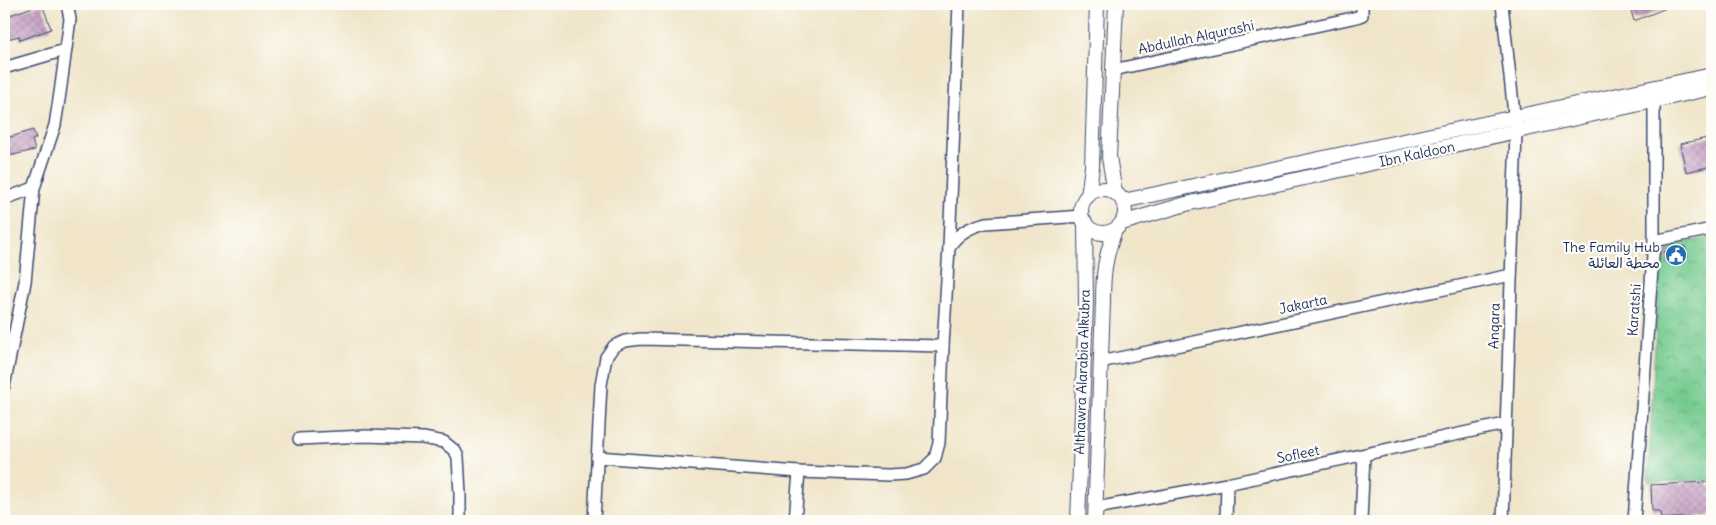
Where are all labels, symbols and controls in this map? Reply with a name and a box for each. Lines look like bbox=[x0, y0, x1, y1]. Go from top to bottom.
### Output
street label: Abdullah Alqurashi bbox=[1136, 16, 1256, 58]
street label: Ibn Kaldoon bbox=[1377, 137, 1457, 171]
place label: The Family Hub محطة العائلة bbox=[1563, 238, 1660, 272]
public building icon: The Family Hub محطة العائلة bbox=[1664, 243, 1688, 267]
street label: Karatshi bbox=[1623, 283, 1645, 337]
street label: Althawra Alarabia Alkubra bbox=[1070, 289, 1094, 455]
street label: Jakarta bbox=[1277, 290, 1329, 318]
street label: Anqara bbox=[1484, 303, 1504, 349]
street label: Sofleet bbox=[1275, 441, 1321, 467]

